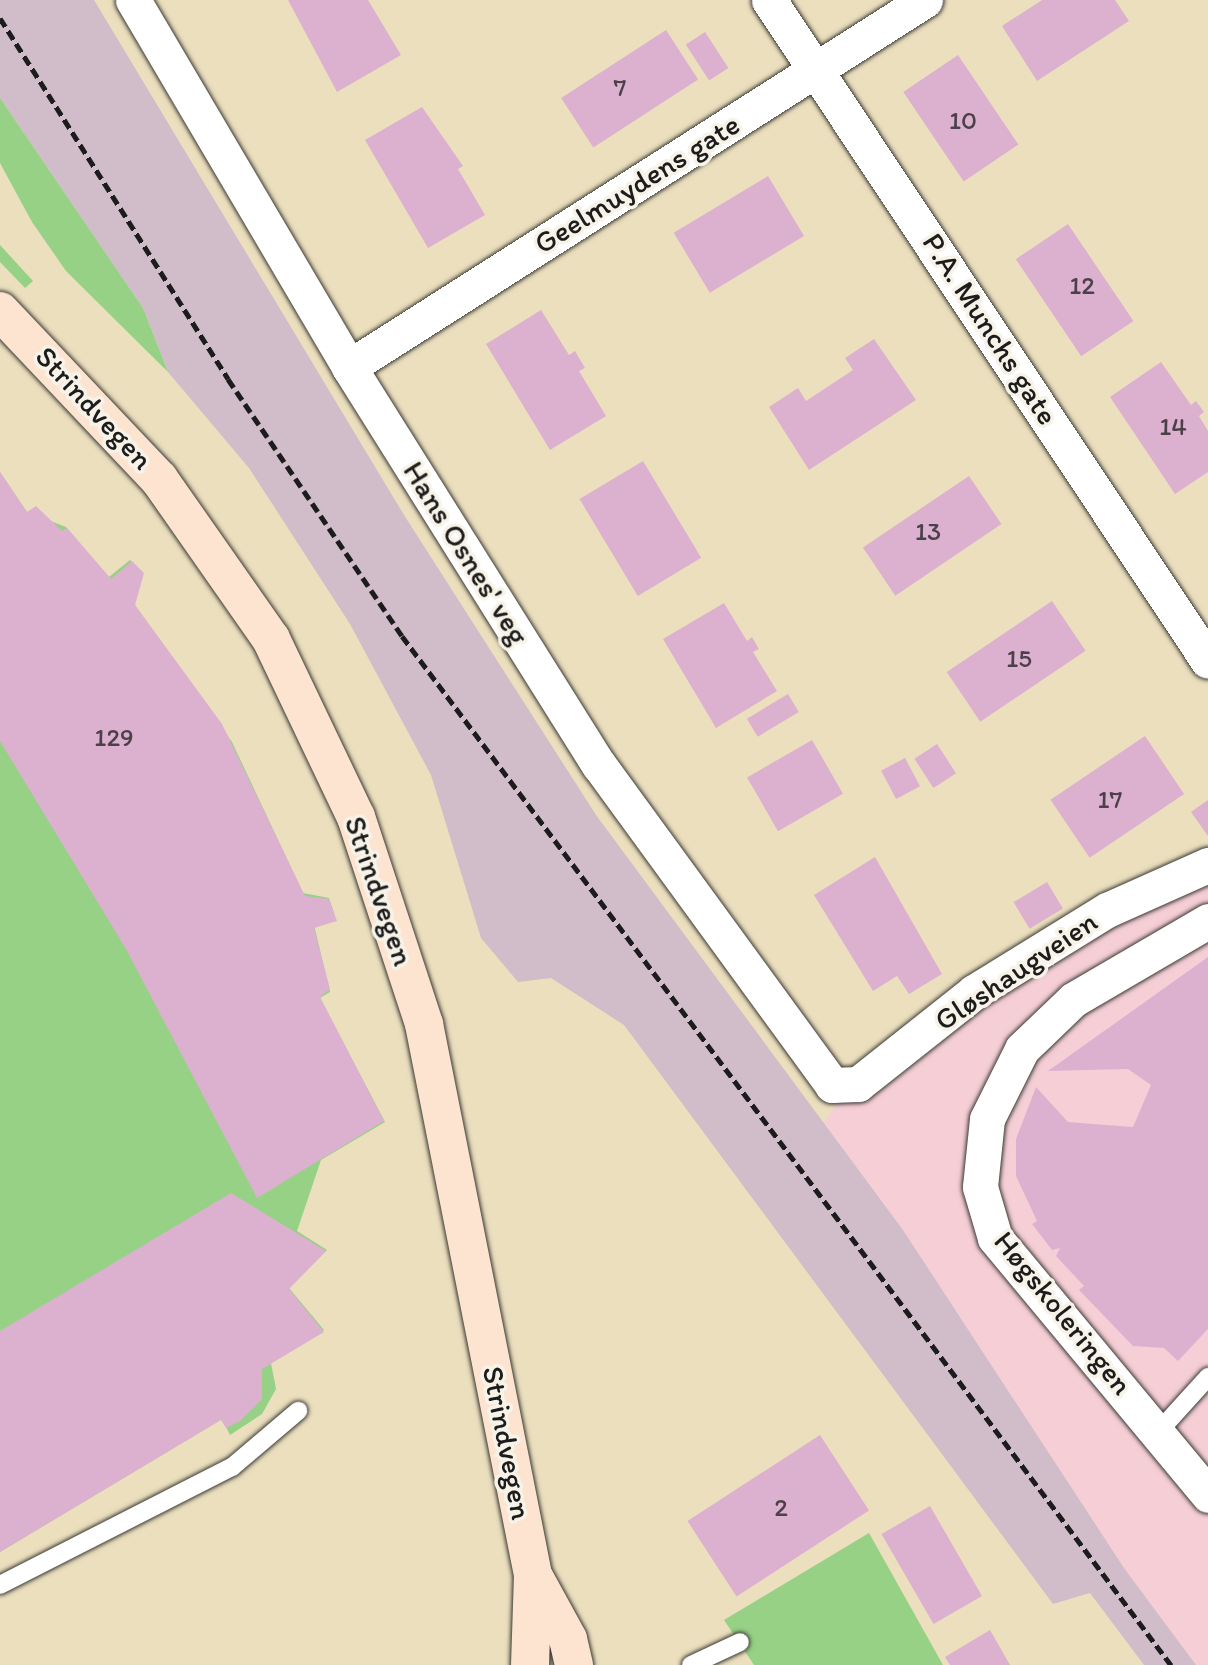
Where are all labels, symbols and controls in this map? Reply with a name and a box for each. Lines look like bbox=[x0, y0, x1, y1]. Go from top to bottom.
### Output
house number: 7 bbox=[614, 72, 626, 104]
house number: 10 bbox=[949, 105, 977, 137]
street label: Geelmuydens gate bbox=[527, 106, 747, 262]
street label: P.A. Munchs gate bbox=[915, 226, 1065, 432]
house number: 12 bbox=[1069, 270, 1095, 302]
street label: Strindvegen bbox=[28, 339, 160, 477]
house number: 14 bbox=[1159, 411, 1187, 443]
street label: Hans Osnes' veg bbox=[396, 455, 536, 651]
house number: 13 bbox=[915, 516, 941, 548]
house number: 15 bbox=[1006, 643, 1032, 675]
house number: 129 bbox=[94, 722, 134, 754]
house number: 17 bbox=[1098, 784, 1122, 816]
street label: Strindvegen bbox=[337, 812, 421, 970]
street label: Gløshaugveien bbox=[928, 903, 1104, 1039]
street label: Høgskoleringen bbox=[986, 1224, 1140, 1402]
street label: Strindvegen bbox=[474, 1363, 540, 1523]
house number: 2 bbox=[774, 1492, 788, 1524]

